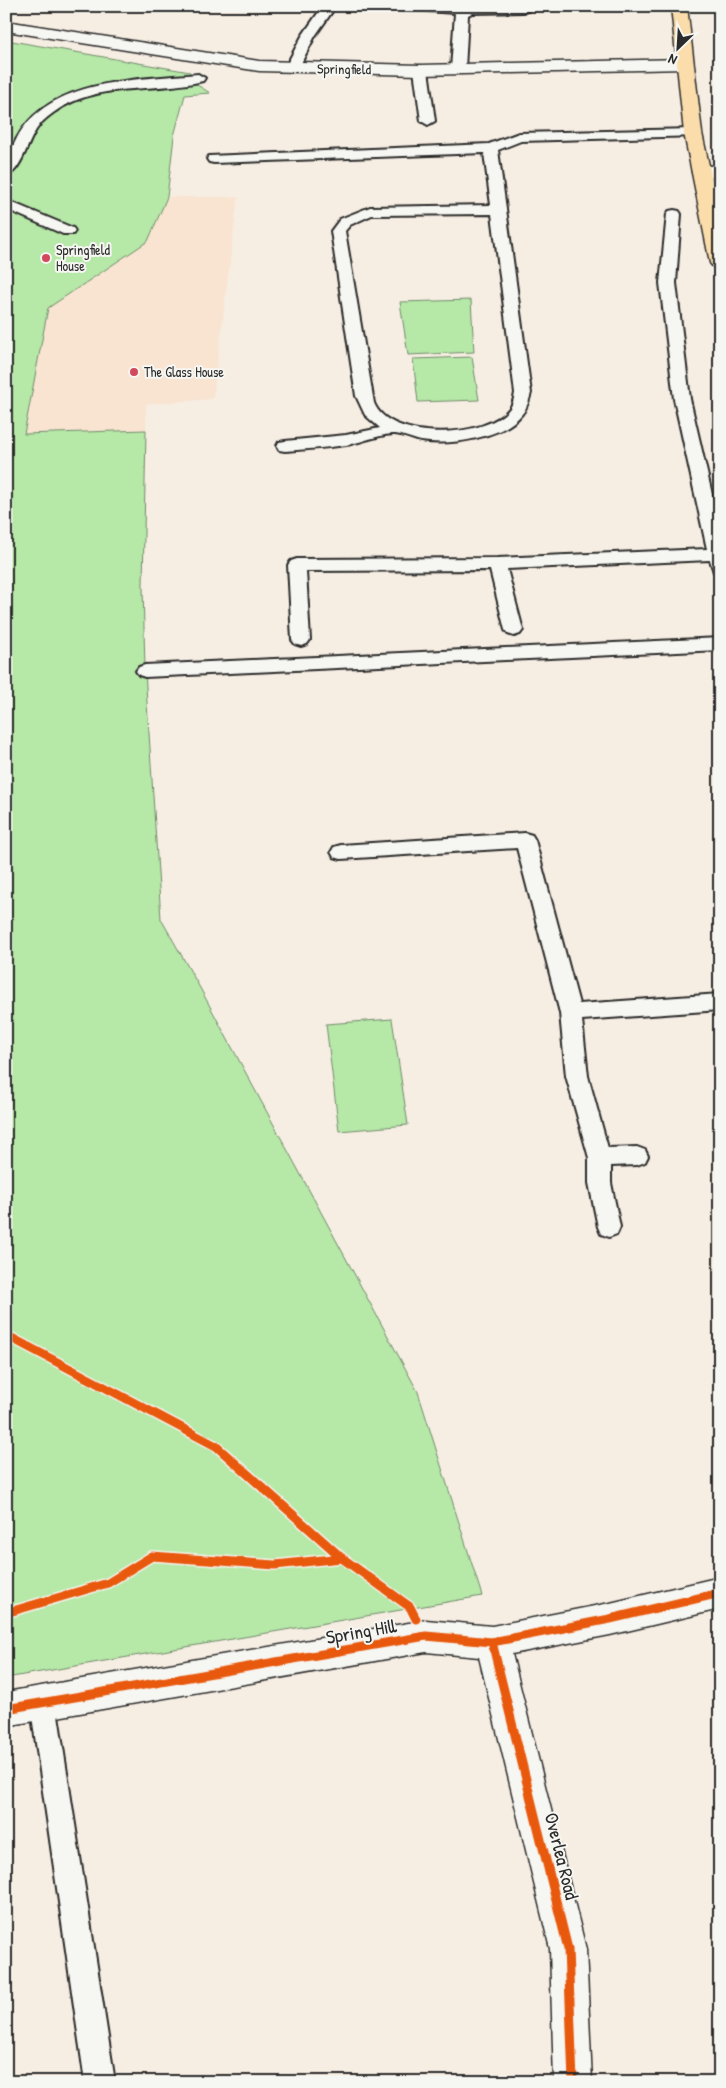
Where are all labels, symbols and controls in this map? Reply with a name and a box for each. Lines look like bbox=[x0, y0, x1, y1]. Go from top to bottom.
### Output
north arrow bbox=[654, 22, 704, 72]
text: N bbox=[664, 50, 680, 70]
street label: Springfield bbox=[317, 59, 372, 79]
place label: Springfield House bbox=[56, 240, 110, 275]
marker: Springfield House bbox=[40, 252, 52, 264]
place label: The Glass House bbox=[144, 362, 224, 381]
marker: The Glass House bbox=[128, 366, 140, 378]
street label: Spring Hill bbox=[324, 1612, 399, 1650]
street label: Overlea Road bbox=[539, 1810, 585, 1903]

